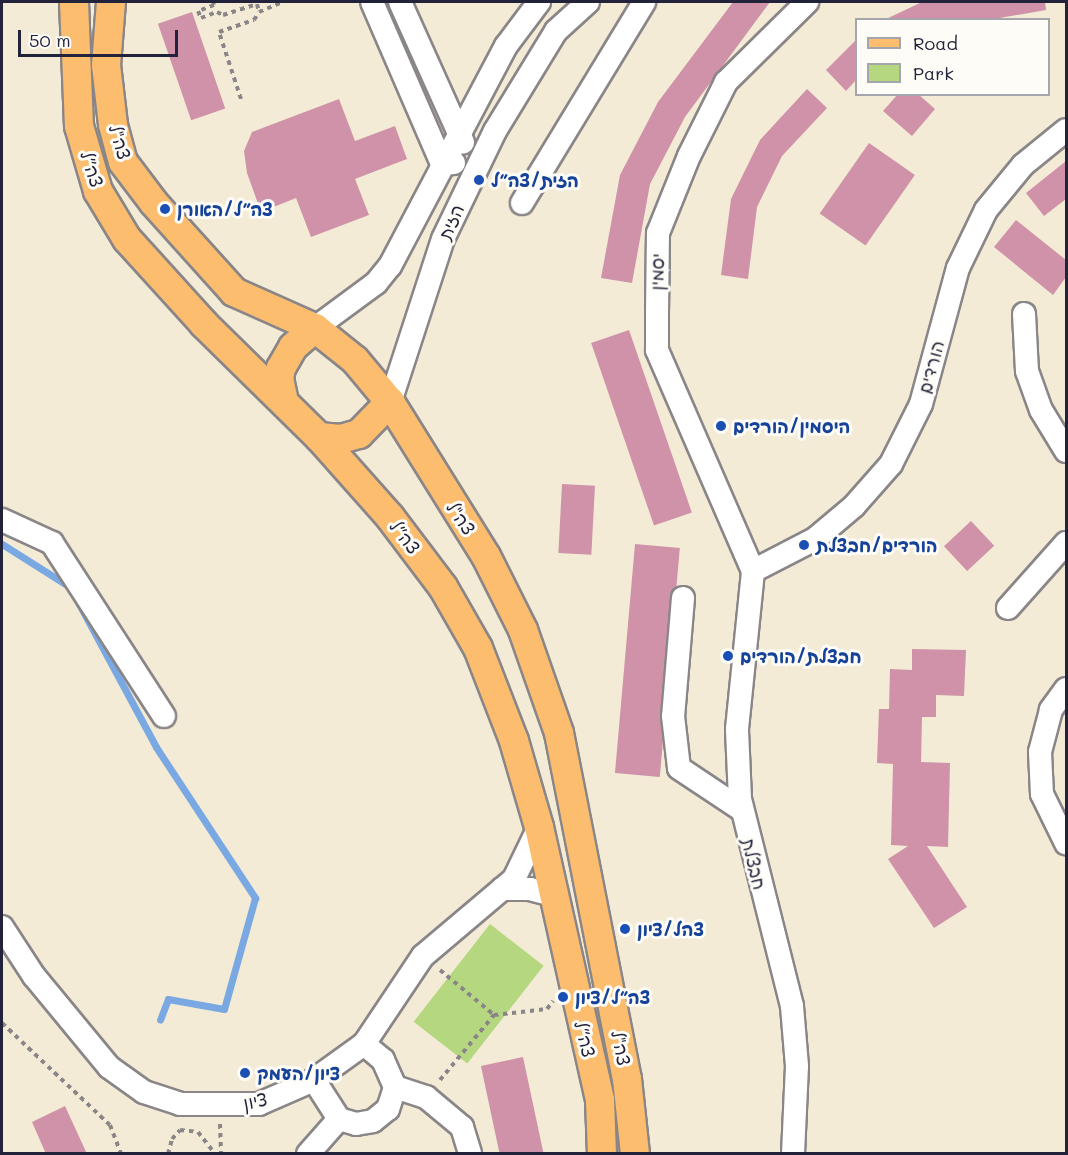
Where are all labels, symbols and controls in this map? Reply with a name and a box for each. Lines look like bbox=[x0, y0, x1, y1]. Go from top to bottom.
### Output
scale bar bbox=[21, 18, 182, 56]
legend bbox=[855, 18, 1050, 96]
text: 50 m bbox=[29, 28, 71, 52]
text: Road bbox=[913, 31, 958, 55]
text: Park bbox=[913, 61, 954, 85]
street label: צה"ל bbox=[105, 122, 135, 162]
street label: צה״ל bbox=[76, 148, 108, 190]
place label: הזית/צה״ל bbox=[491, 169, 579, 191]
marker: הזית/צה״ל bbox=[472, 173, 486, 187]
place label: צה״ל/האורן bbox=[177, 198, 273, 220]
street label: הזית bbox=[434, 201, 468, 243]
marker: צה״ל/האורן bbox=[158, 202, 172, 216]
street label: יסמין bbox=[646, 253, 668, 291]
street label: הורדים bbox=[914, 338, 948, 396]
place label: היסמין/הורדים bbox=[733, 415, 850, 437]
marker: היסמין/הורדים bbox=[714, 419, 728, 433]
street label: צה"ל bbox=[442, 497, 480, 539]
street label: צה״ל bbox=[385, 516, 425, 558]
place label: הורדים/חבצלת bbox=[816, 534, 938, 556]
marker: הורדים/חבצלת bbox=[797, 538, 811, 552]
place label: חבצלת/הורדים bbox=[740, 645, 862, 667]
marker: חבצלת/הורדים bbox=[721, 649, 735, 663]
street label: חבצלת bbox=[737, 836, 771, 892]
place label: צהל/ציון bbox=[637, 918, 704, 940]
marker: צהל/ציון bbox=[618, 922, 632, 936]
place label: צה״ל/ציון bbox=[575, 986, 650, 1008]
marker: צה״ל/ציון bbox=[556, 990, 570, 1004]
street label: צה״ל bbox=[570, 1019, 600, 1059]
street label: צה"ל bbox=[607, 1029, 635, 1067]
place label: ציון/העמק bbox=[257, 1062, 340, 1084]
marker: ציון/העמק bbox=[238, 1066, 252, 1080]
street label: ציון bbox=[241, 1088, 269, 1114]

